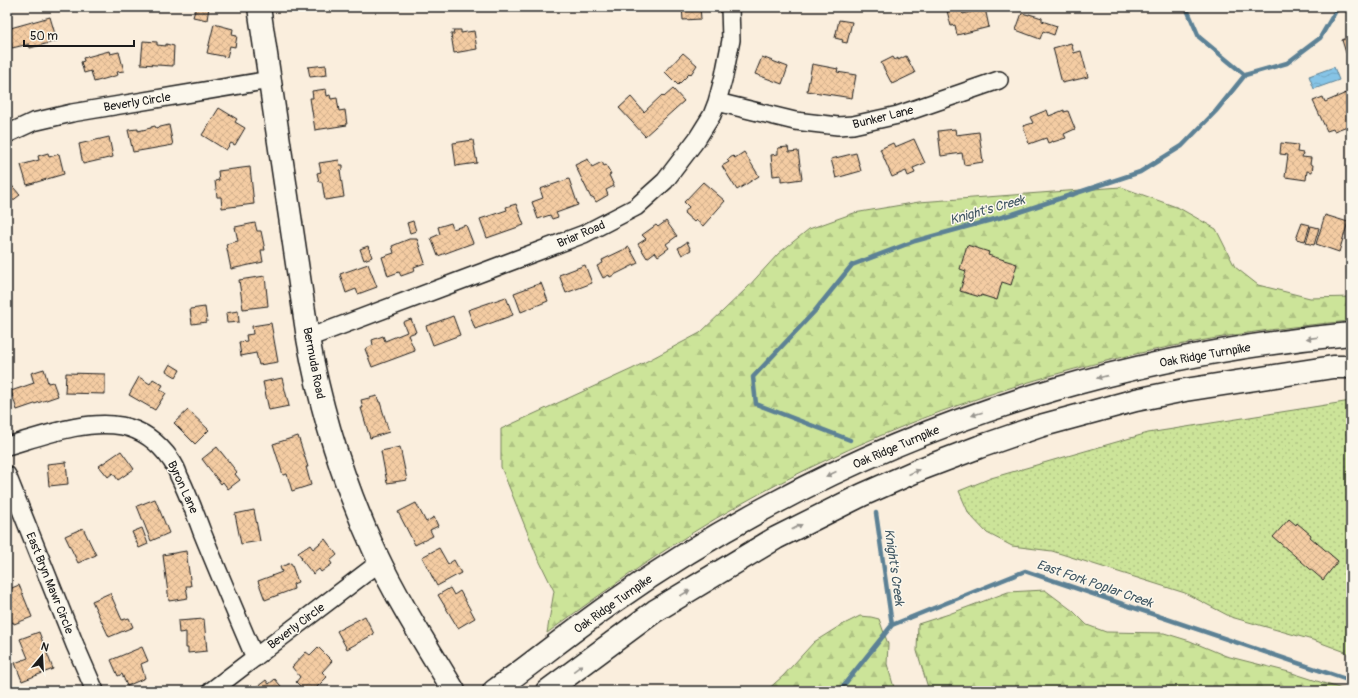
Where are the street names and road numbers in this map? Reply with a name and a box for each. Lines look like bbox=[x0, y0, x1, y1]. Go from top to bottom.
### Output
street label: Beverly Circle bbox=[103, 90, 172, 115]
street label: Bunker Lane bbox=[851, 103, 915, 132]
street label: Briar Road bbox=[555, 218, 607, 251]
street label: Bermuda Road bbox=[299, 326, 328, 400]
street label: Oak Ridge Turnpike bbox=[1158, 340, 1252, 371]
street label: Oak Ridge Turnpike bbox=[851, 422, 942, 472]
street label: Byron Lane bbox=[164, 458, 201, 516]
street label: East Bryn Mawr Circle bbox=[22, 530, 77, 636]
street label: Oak Ridge Turnpike bbox=[571, 572, 655, 637]
street label: Beverly Circle bbox=[265, 600, 328, 653]

